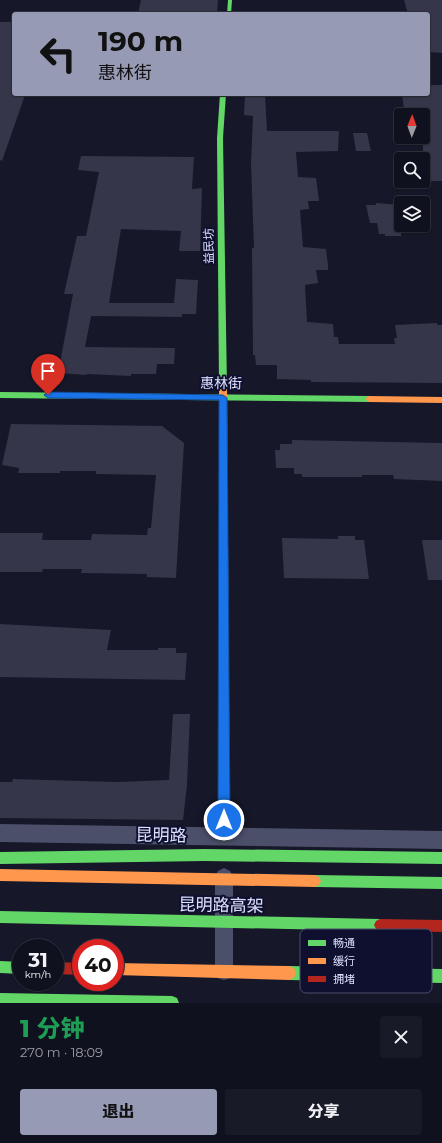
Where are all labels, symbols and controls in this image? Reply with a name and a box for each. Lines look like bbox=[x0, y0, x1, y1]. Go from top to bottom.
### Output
text: 190 m bbox=[98, 24, 183, 58]
icon: left bbox=[32, 28, 84, 80]
text: 惠林街 bbox=[98, 62, 152, 84]
north arrow bbox=[394, 108, 430, 144]
map controls bbox=[394, 108, 430, 232]
button: search bbox=[394, 152, 430, 188]
button: layers bbox=[394, 196, 430, 232]
street label: 益民坊 bbox=[201, 228, 216, 264]
pin bbox=[31, 354, 65, 395]
icon: arrive bbox=[37, 360, 59, 382]
street label: 惠林街 bbox=[200, 374, 242, 392]
position arrow bbox=[203, 799, 245, 841]
street label: 昆明路 bbox=[135, 825, 187, 845]
street label: 昆明路高架 bbox=[178, 894, 264, 916]
legend bbox=[300, 929, 432, 993]
text: 畅通 bbox=[333, 936, 355, 950]
speed limit sign: 40 bbox=[72, 939, 124, 991]
text: 31 bbox=[28, 948, 48, 972]
text: 缓行 bbox=[333, 954, 355, 968]
text: km/h bbox=[25, 968, 51, 981]
text: 拥堵 bbox=[333, 972, 355, 986]
text: 1 分钟 bbox=[20, 1014, 85, 1043]
button: close bbox=[380, 1016, 422, 1058]
text: 270 m · 18:09 bbox=[20, 1044, 103, 1060]
button: 退出 bbox=[20, 1089, 217, 1135]
button: 分享 bbox=[225, 1089, 422, 1135]

